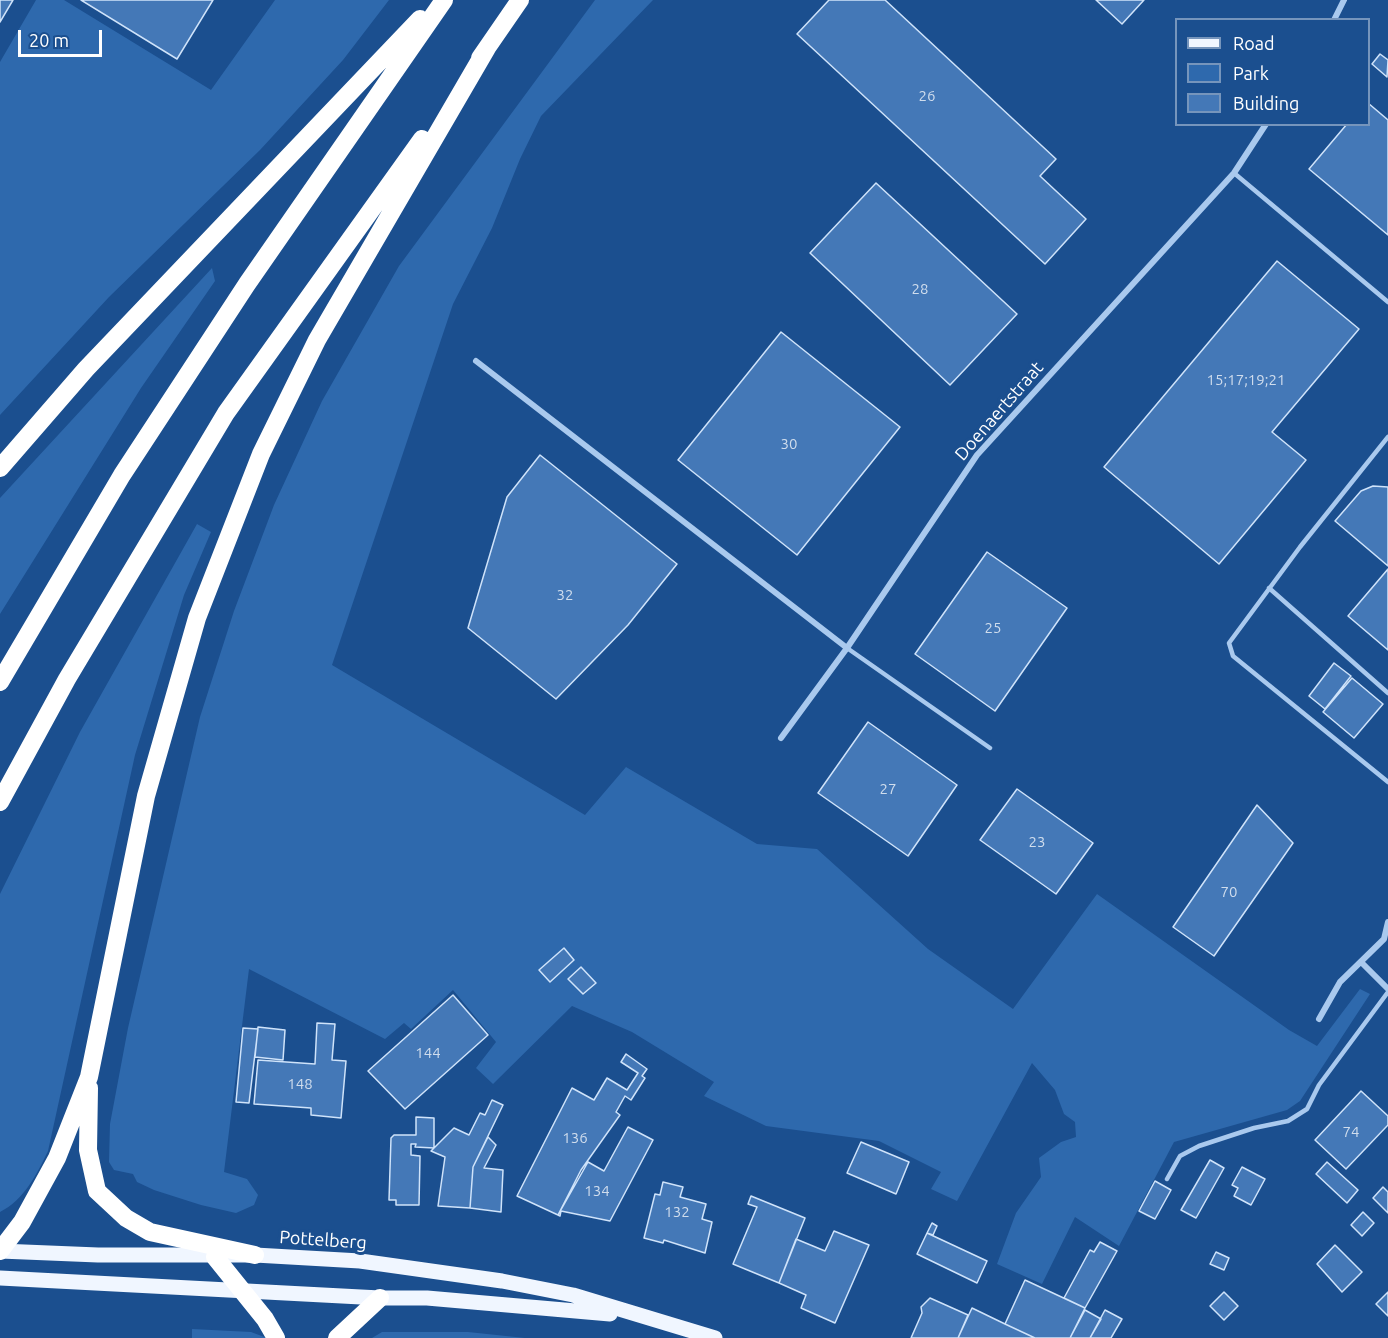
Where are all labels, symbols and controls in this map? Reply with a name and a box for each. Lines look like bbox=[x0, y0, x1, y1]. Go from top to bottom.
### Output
scale bar bbox=[21, 18, 105, 56]
legend bbox=[1175, 18, 1370, 126]
text: 20 m bbox=[29, 30, 69, 50]
text: Road bbox=[1233, 33, 1275, 53]
text: Park bbox=[1233, 63, 1269, 83]
house number: 26 bbox=[919, 87, 935, 105]
text: Building bbox=[1233, 93, 1299, 113]
house number: 28 bbox=[912, 280, 928, 298]
street label: Doenaertstraat bbox=[950, 357, 1048, 465]
house number: 15;17;19;21 bbox=[1207, 371, 1285, 389]
house number: 30 bbox=[781, 435, 797, 453]
house number: 32 bbox=[557, 586, 573, 604]
house number: 25 bbox=[985, 619, 1001, 637]
house number: 27 bbox=[880, 780, 896, 798]
house number: 23 bbox=[1029, 833, 1045, 851]
house number: 70 bbox=[1221, 883, 1237, 901]
house number: 144 bbox=[415, 1044, 441, 1062]
house number: 148 bbox=[287, 1075, 313, 1093]
house number: 74 bbox=[1343, 1123, 1359, 1141]
house number: 136 bbox=[562, 1129, 588, 1147]
house number: 134 bbox=[584, 1182, 610, 1200]
house number: 132 bbox=[664, 1203, 690, 1221]
street label: Pottelberg bbox=[279, 1226, 367, 1254]

